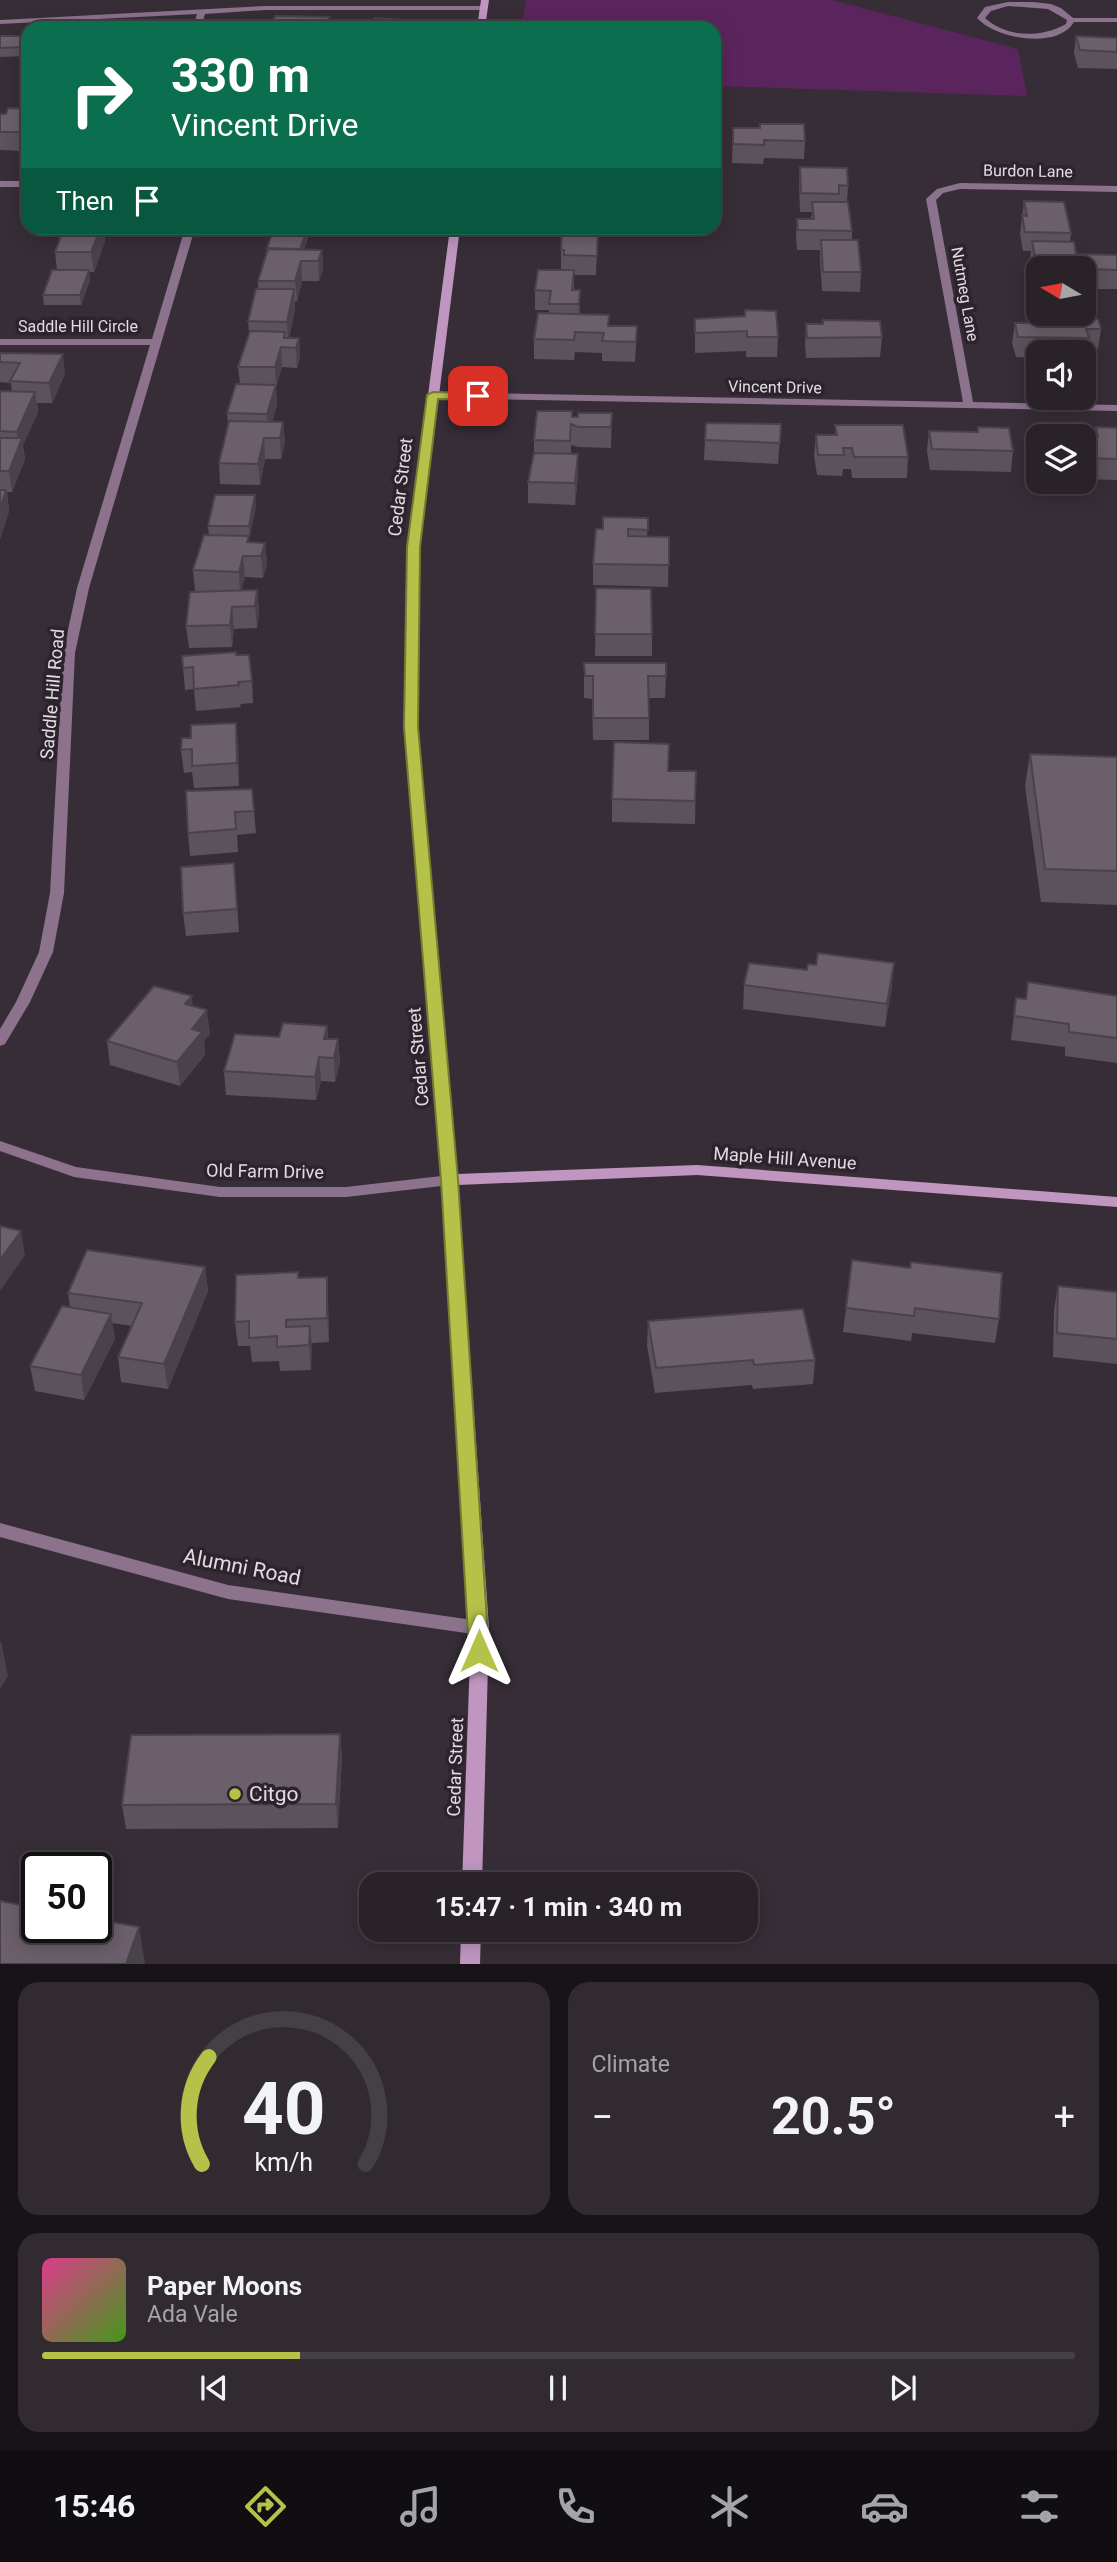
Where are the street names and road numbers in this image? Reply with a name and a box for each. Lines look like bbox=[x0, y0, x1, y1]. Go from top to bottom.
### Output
street label: Burdon Lane bbox=[983, 161, 1073, 181]
street label: Nutmeg Lane bbox=[947, 245, 983, 343]
street label: Saddle Hill Circle bbox=[18, 317, 138, 336]
street label: Vincent Drive bbox=[728, 377, 822, 397]
street label: Cedar Street bbox=[384, 436, 416, 538]
street label: Saddle Hill Road bbox=[36, 628, 68, 760]
street label: Cedar Street bbox=[403, 1007, 433, 1107]
street label: Maple Hill Avenue bbox=[713, 1143, 857, 1173]
street label: Old Farm Drive bbox=[206, 1159, 324, 1183]
street label: Alumni Road bbox=[181, 1544, 303, 1590]
street label: Cedar Street bbox=[443, 1717, 467, 1817]

